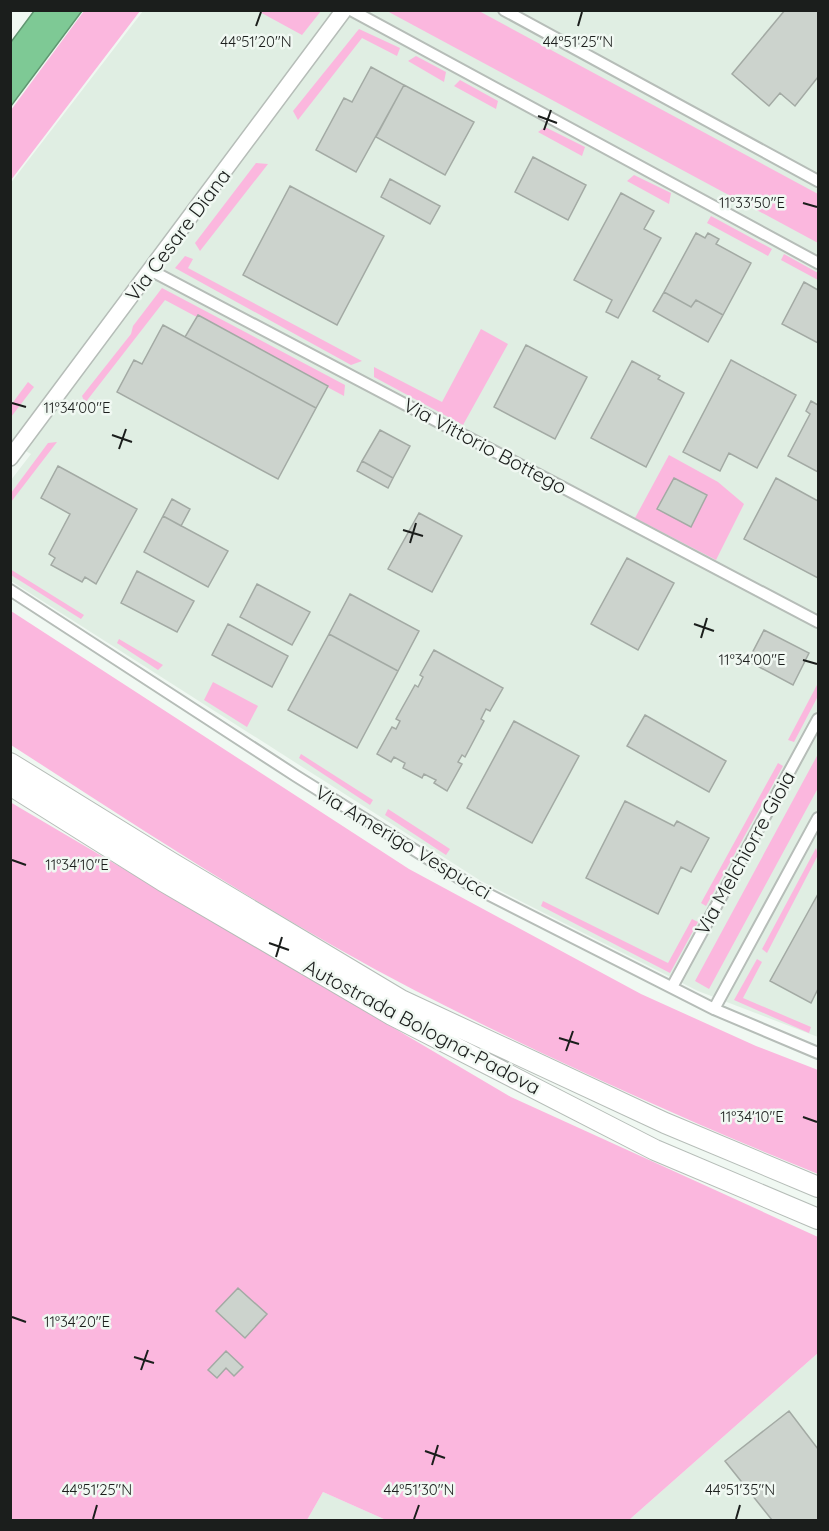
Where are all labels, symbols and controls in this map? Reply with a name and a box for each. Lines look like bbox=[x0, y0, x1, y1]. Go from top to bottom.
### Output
text: 44°51'20"N bbox=[220, 32, 292, 51]
text: 44°51'25"N bbox=[543, 32, 613, 51]
street label: Via Cesare Diana bbox=[120, 163, 236, 306]
text: 11°33'50"E bbox=[719, 193, 785, 212]
street label: Via Vittorio Bottego bbox=[399, 392, 571, 499]
text: 11°34'00"E bbox=[44, 398, 110, 417]
text: 11°34'00"E bbox=[719, 650, 785, 669]
street label: Via Melchiorre Gioia bbox=[689, 766, 800, 939]
street label: Via Amerigo Vespucci bbox=[311, 779, 496, 904]
text: 11°34'10"E bbox=[45, 855, 109, 874]
street label: Autostrada Bologna-Padova bbox=[300, 953, 545, 1100]
text: 11°34'10"E bbox=[720, 1107, 784, 1126]
text: 11°34'20"E bbox=[44, 1312, 110, 1331]
text: 44°51'25"N bbox=[62, 1480, 132, 1499]
text: 44°51'30"N bbox=[384, 1480, 454, 1499]
text: 44°51'35"N bbox=[705, 1480, 775, 1499]

